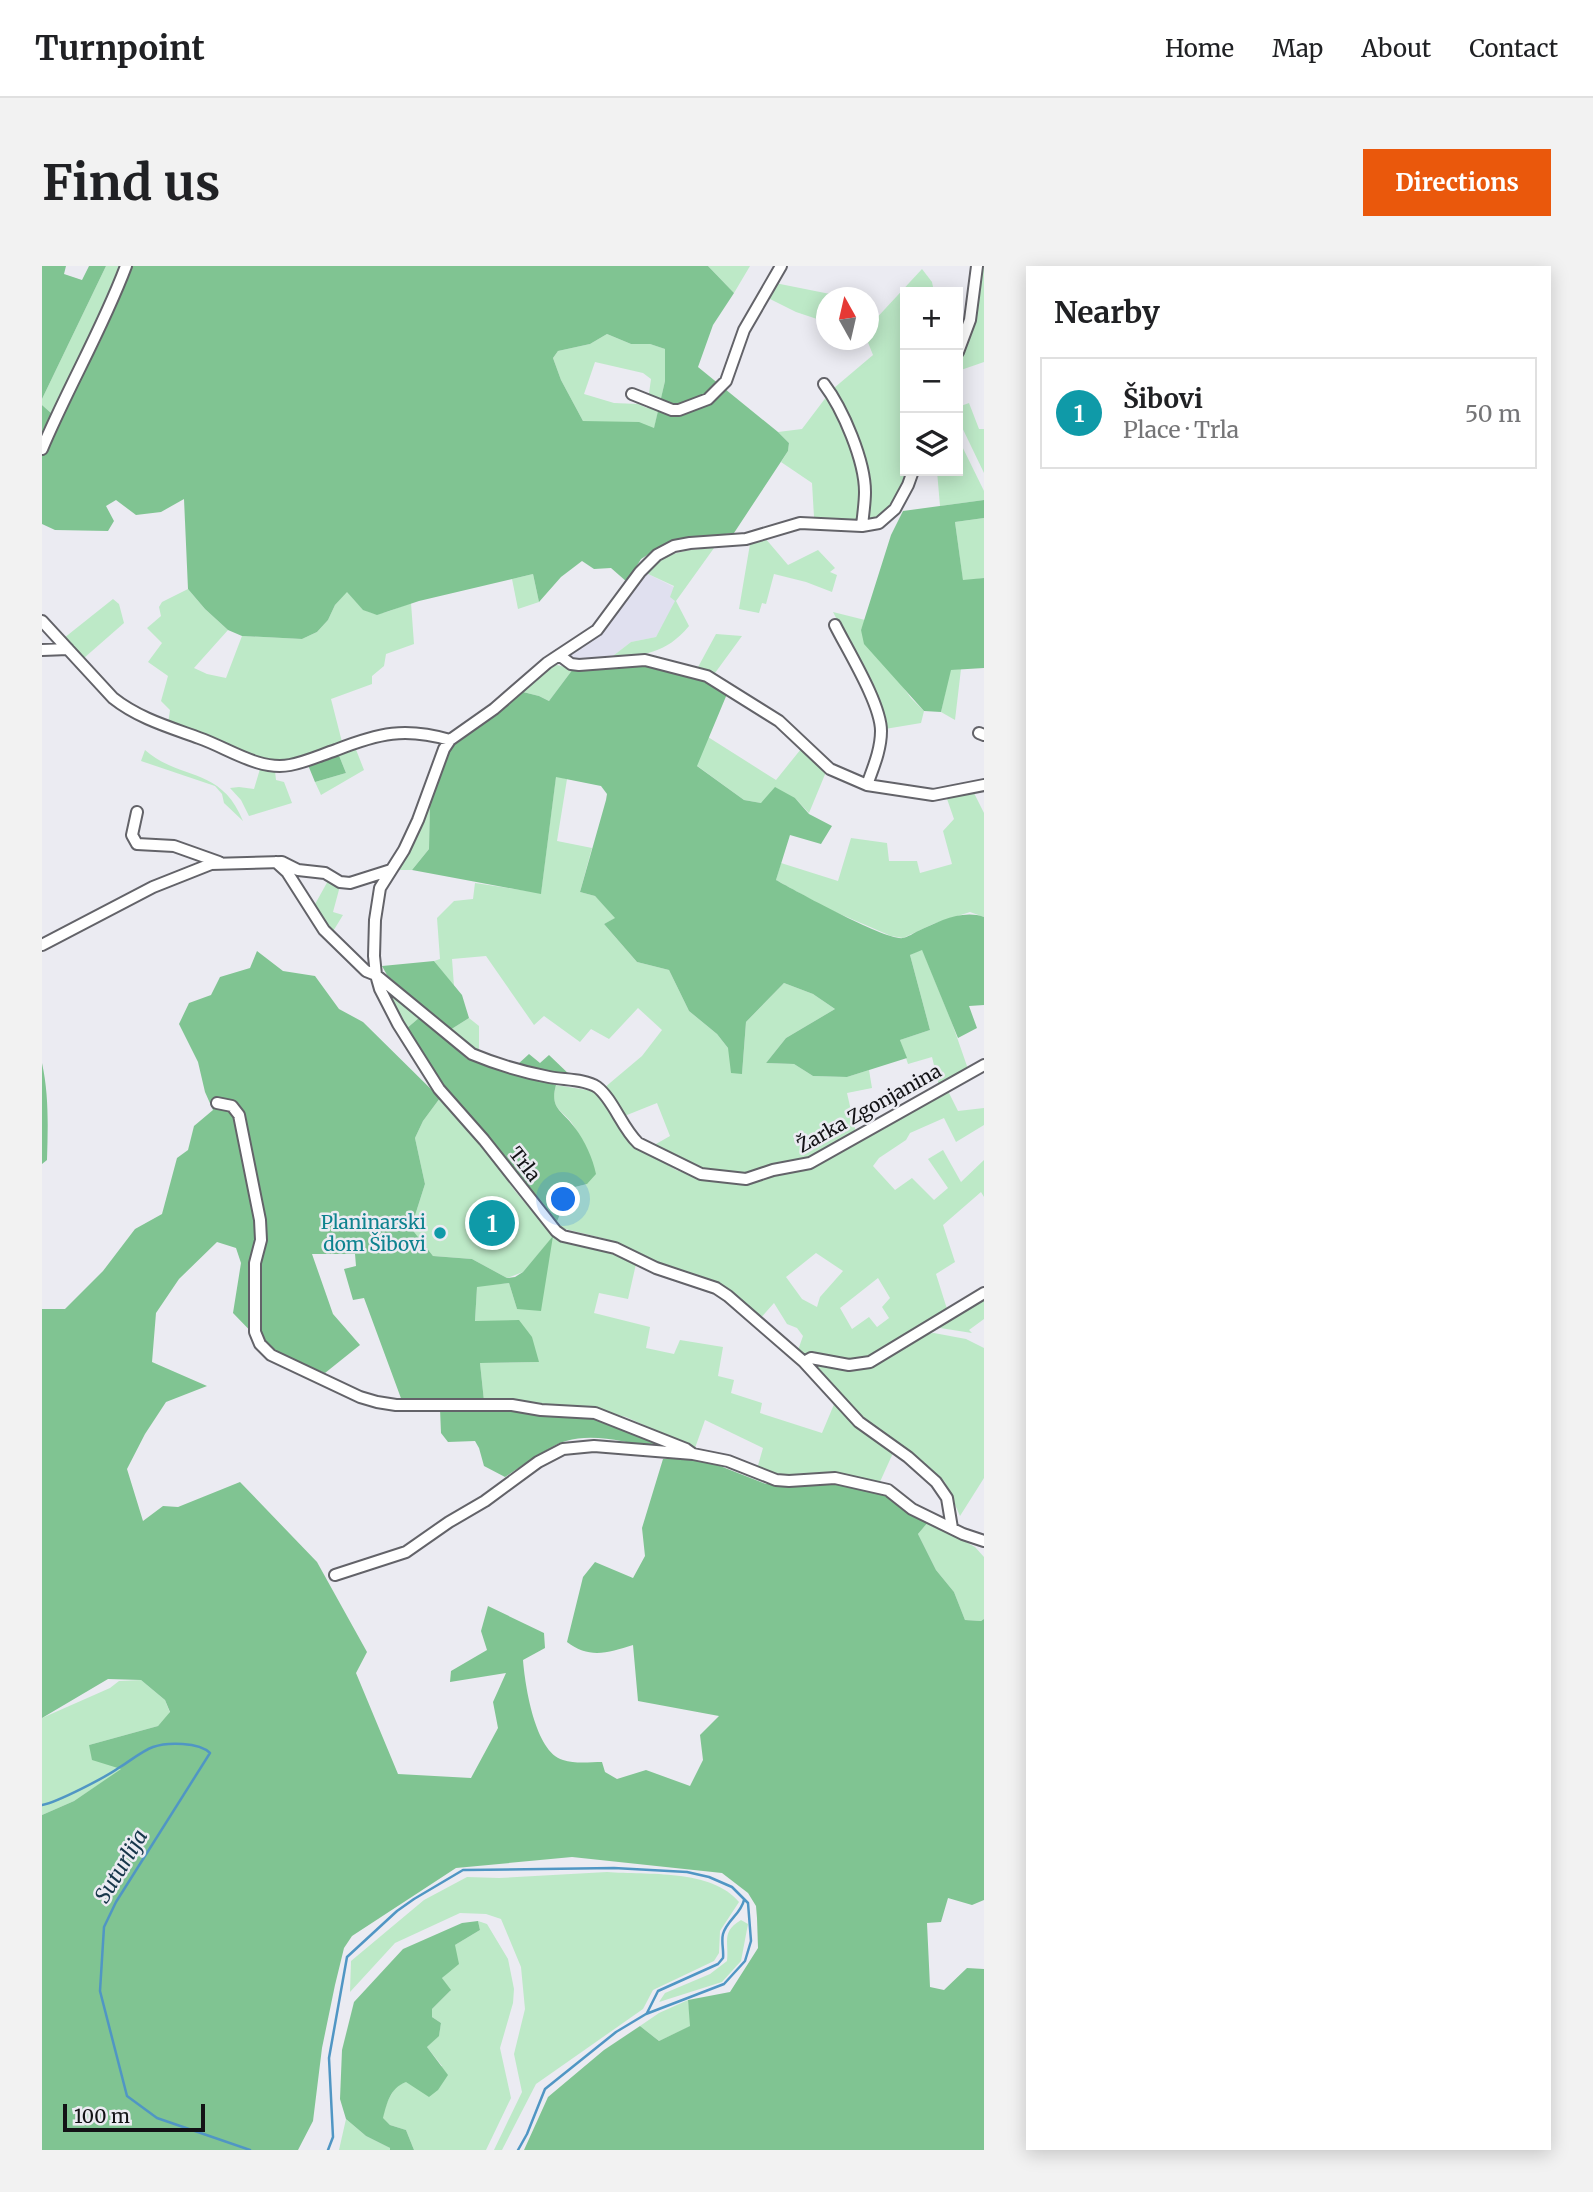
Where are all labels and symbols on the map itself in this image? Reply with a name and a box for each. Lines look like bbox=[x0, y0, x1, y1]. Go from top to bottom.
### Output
north arrow bbox=[816, 287, 879, 350]
street label: Žarka Zgonjanina bbox=[793, 1058, 945, 1158]
street label: Trla bbox=[504, 1142, 546, 1186]
your location bbox=[546, 1182, 580, 1216]
pin: 1 bbox=[469, 1197, 515, 1249]
place label: Planinarski dom Šibovi bbox=[321, 1210, 426, 1256]
marker: Planinarski dom Šibovi bbox=[432, 1225, 448, 1241]
water label: Suturlija bbox=[89, 1824, 153, 1908]
scale bar bbox=[63, 2101, 205, 2133]

